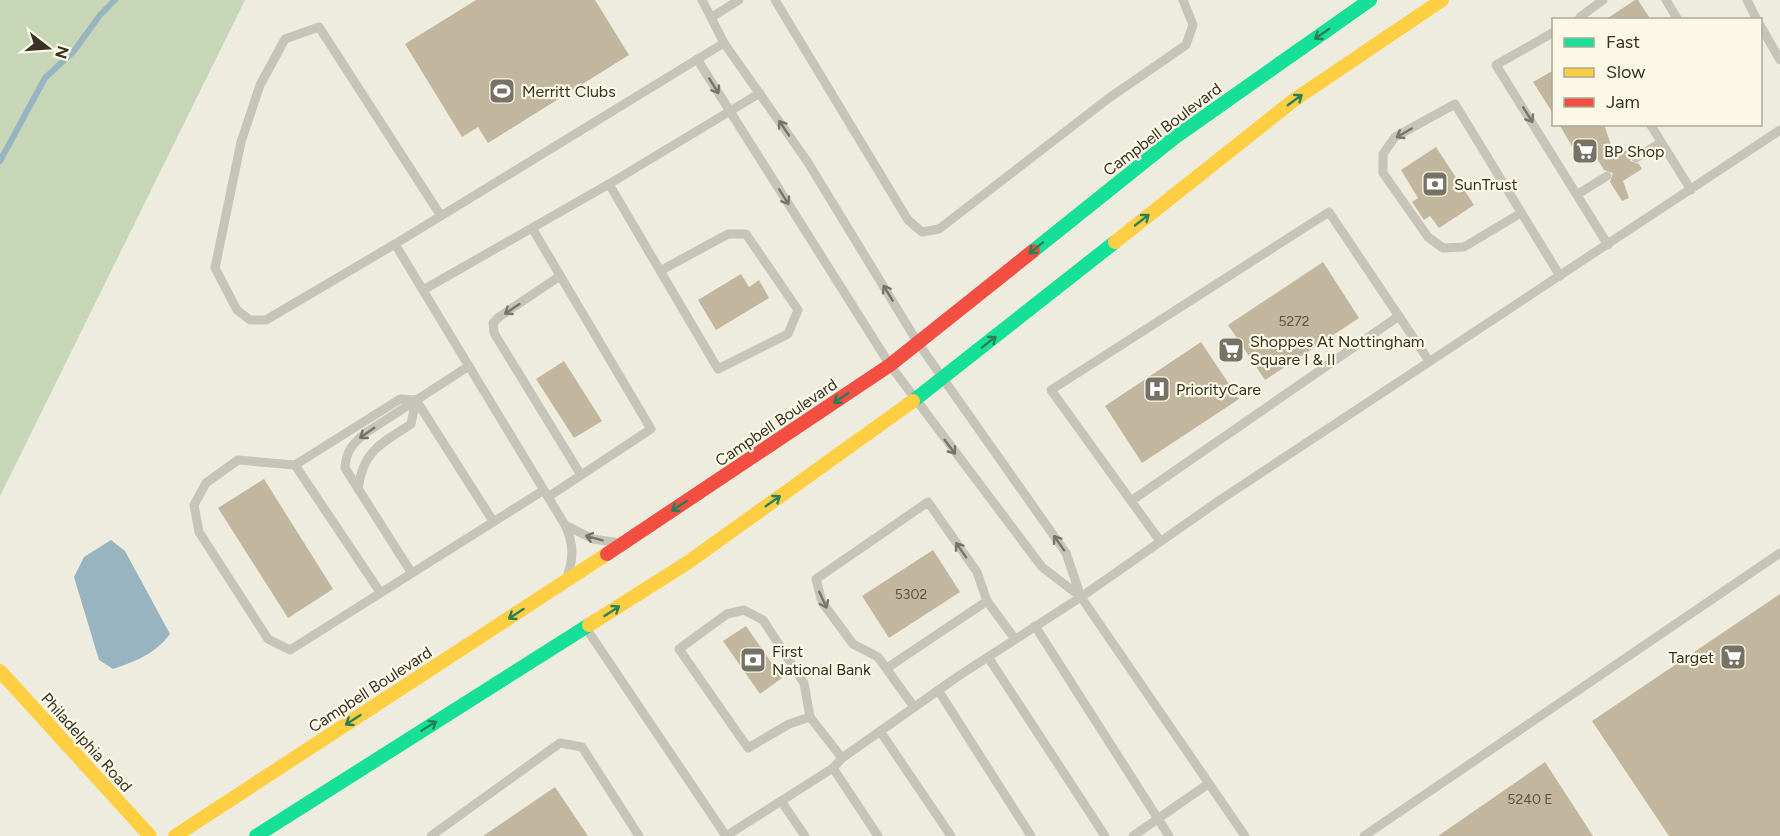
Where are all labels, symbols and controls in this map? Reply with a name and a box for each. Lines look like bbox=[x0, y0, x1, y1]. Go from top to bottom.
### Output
north arrow bbox=[18, 18, 78, 78]
legend bbox=[1552, 18, 1762, 126]
one-way arrow bbox=[1314, 28, 1330, 40]
text: Fast bbox=[1606, 31, 1640, 53]
text: N bbox=[51, 44, 73, 61]
text: Slow bbox=[1606, 61, 1645, 83]
sports icon: Merritt Clubs bbox=[487, 76, 517, 106]
one-way arrow bbox=[708, 77, 720, 94]
street label: Campbell Boulevard bbox=[1099, 79, 1225, 180]
place label: Merritt Clubs bbox=[522, 82, 616, 101]
text: Jam bbox=[1606, 91, 1640, 113]
one-way arrow bbox=[1286, 93, 1302, 106]
one-way arrow bbox=[1522, 106, 1534, 123]
one-way arrow bbox=[778, 120, 790, 137]
one-way arrow bbox=[1396, 127, 1413, 139]
supermarket icon: BP Shop bbox=[1570, 136, 1600, 166]
place label: BP Shop bbox=[1604, 142, 1664, 161]
bank icon: SunTrust bbox=[1420, 169, 1450, 199]
place label: SunTrust bbox=[1454, 175, 1518, 194]
one-way arrow bbox=[778, 188, 790, 205]
one-way arrow bbox=[1133, 214, 1149, 227]
one-way arrow bbox=[1028, 242, 1044, 255]
one-way arrow bbox=[881, 285, 893, 302]
one-way arrow bbox=[504, 303, 521, 315]
house number: 5272 bbox=[1278, 313, 1310, 330]
place label: Shoppes At Nottingham Square I & II bbox=[1250, 332, 1424, 369]
one-way arrow bbox=[981, 335, 997, 348]
supermarket icon: Shoppes At Nottingham Square I & II bbox=[1216, 335, 1246, 365]
hospital icon: PriorityCare bbox=[1142, 374, 1172, 404]
street label: Campbell Boulevard bbox=[712, 375, 841, 470]
place label: PriorityCare bbox=[1176, 380, 1261, 399]
one-way arrow bbox=[833, 392, 850, 404]
one-way arrow bbox=[360, 427, 376, 439]
one-way arrow bbox=[944, 438, 956, 454]
one-way arrow bbox=[765, 495, 781, 507]
one-way arrow bbox=[671, 500, 688, 512]
one-way arrow bbox=[585, 532, 604, 544]
one-way arrow bbox=[1053, 535, 1065, 551]
one-way arrow bbox=[955, 542, 967, 558]
house number: 5302 bbox=[895, 586, 927, 603]
one-way arrow bbox=[818, 591, 830, 609]
one-way arrow bbox=[603, 605, 620, 617]
one-way arrow bbox=[508, 608, 525, 620]
place label: First National Bank bbox=[772, 642, 871, 679]
supermarket icon: Target bbox=[1718, 642, 1748, 672]
street label: Campbell Boulevard bbox=[305, 643, 435, 736]
bank icon: First National Bank bbox=[738, 645, 768, 675]
place label: Target bbox=[1668, 648, 1714, 667]
street label: Philadelphia Road bbox=[37, 689, 136, 796]
one-way arrow bbox=[345, 714, 362, 726]
one-way arrow bbox=[420, 720, 437, 732]
house number: 5240 E bbox=[1507, 791, 1553, 808]

